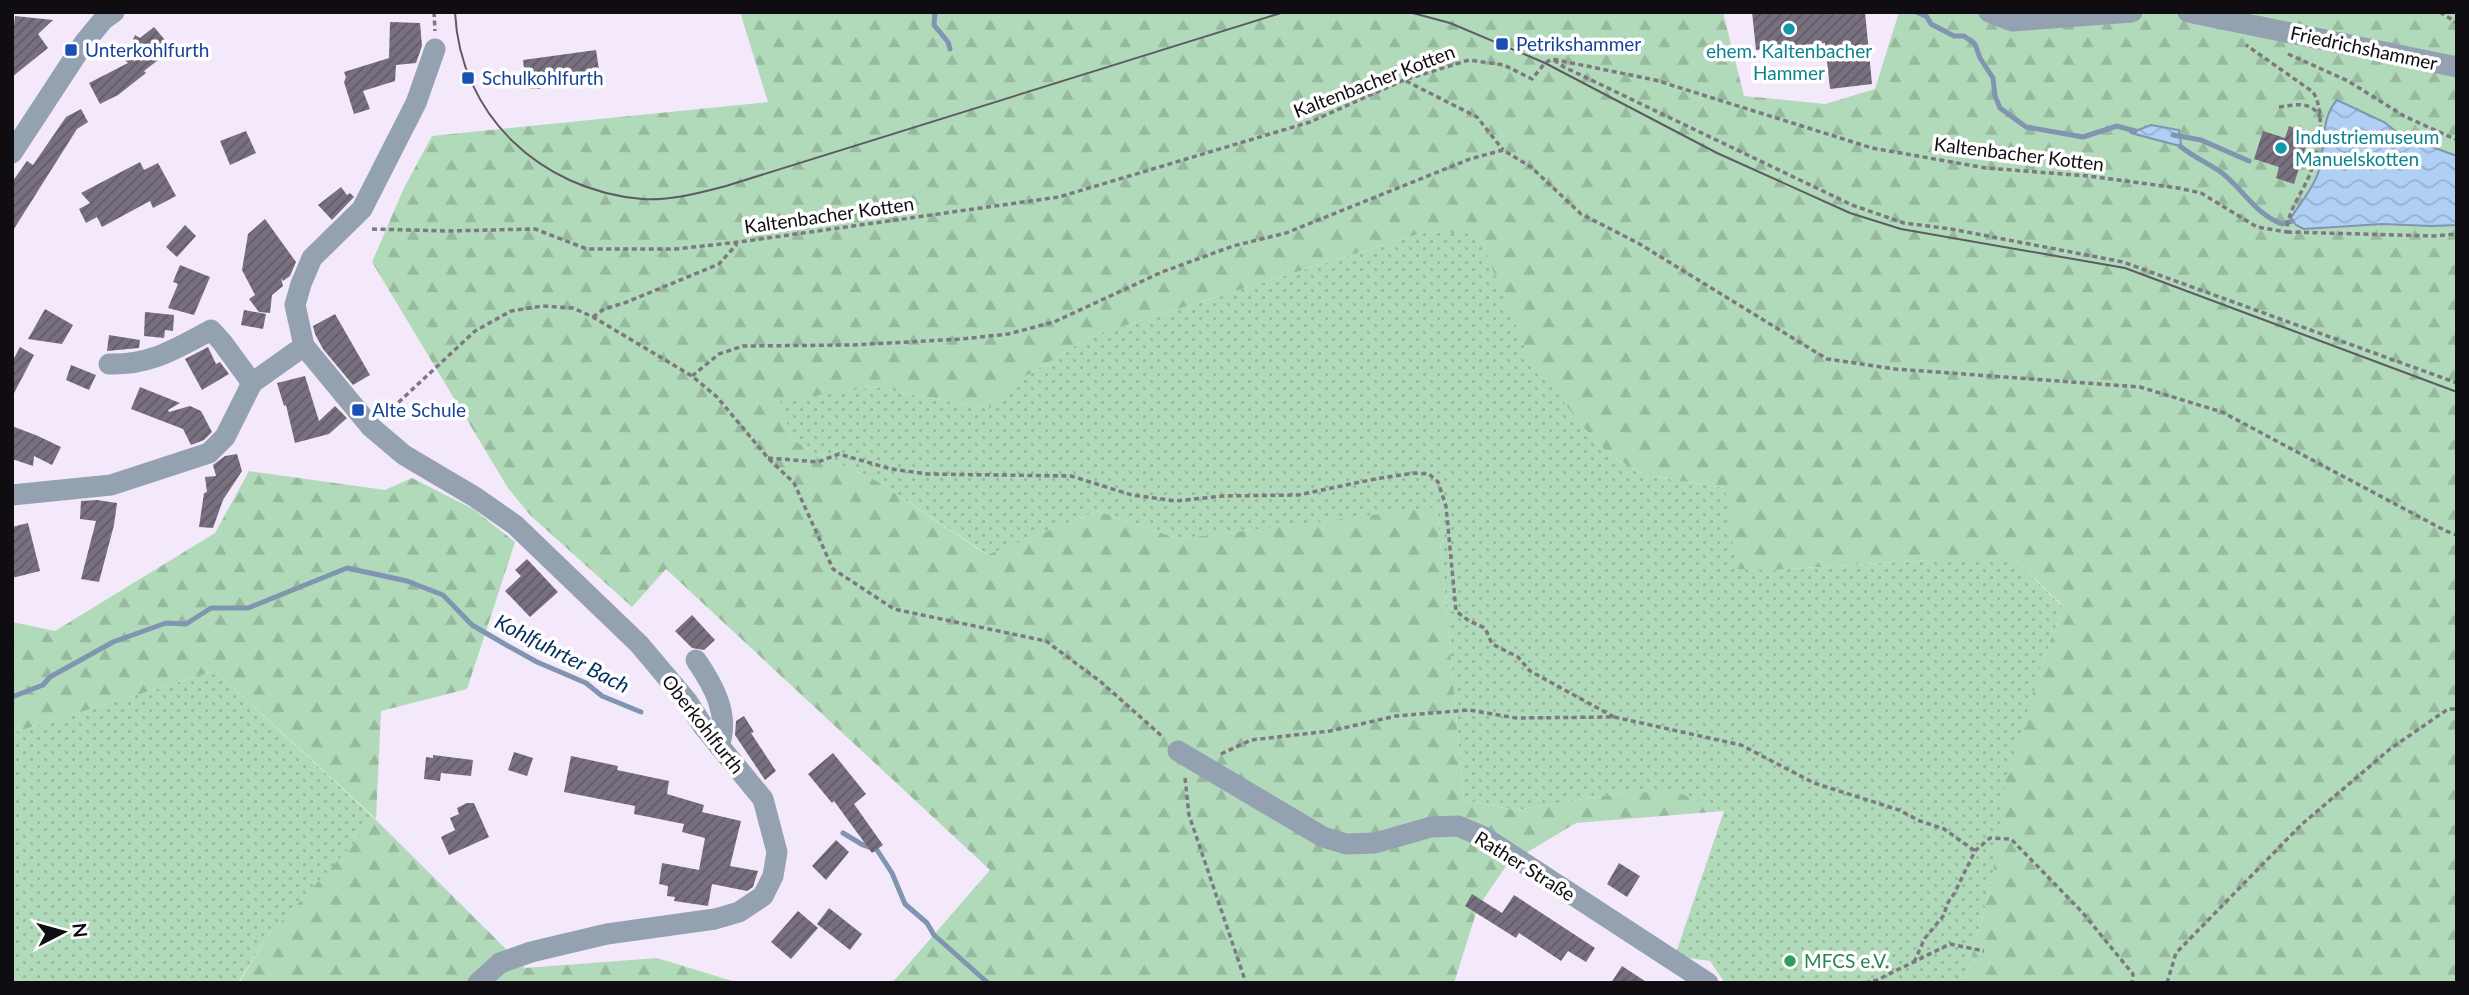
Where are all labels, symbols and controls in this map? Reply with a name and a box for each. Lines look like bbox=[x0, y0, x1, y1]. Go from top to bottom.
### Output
marker: ehem. Kaltenbacher Hammer bbox=[1781, 21, 1797, 37]
street label: Friedrichshammer bbox=[2288, 21, 2440, 74]
place label: Petrikshammer bbox=[1516, 32, 1641, 55]
marker: Petrikshammer bbox=[1494, 36, 1510, 52]
place label: Unterkohlfurth bbox=[85, 38, 209, 61]
street label: Kaltenbacher Kotten bbox=[1290, 39, 1458, 122]
place label: ehem. Kaltenbacher Hammer bbox=[1706, 39, 1872, 84]
marker: Unterkohlfurth bbox=[63, 42, 79, 58]
place label: Schulkohlfurth bbox=[482, 66, 604, 89]
marker: Schulkohlfurth bbox=[460, 70, 476, 86]
place label: Industriemuseum Manuelskotten bbox=[2295, 125, 2439, 170]
street label: Kaltenbacher Kotten bbox=[1933, 132, 2105, 175]
marker: Industriemuseum Manuelskotten bbox=[2273, 140, 2289, 156]
street label: Kaltenbacher Kotten bbox=[743, 191, 915, 238]
place label: Alte Schule bbox=[372, 398, 466, 421]
marker: Alte Schule bbox=[350, 402, 366, 418]
water label: Kohlfuhrter Bach bbox=[491, 608, 634, 697]
street label: Oberkohlfurth bbox=[658, 670, 749, 778]
street label: Rather Straße bbox=[1471, 826, 1580, 905]
north arrow bbox=[28, 897, 98, 967]
text: N bbox=[68, 922, 93, 939]
place label: MFCS e.V. bbox=[1804, 949, 1889, 972]
marker: MFCS e.V. bbox=[1782, 953, 1798, 969]

